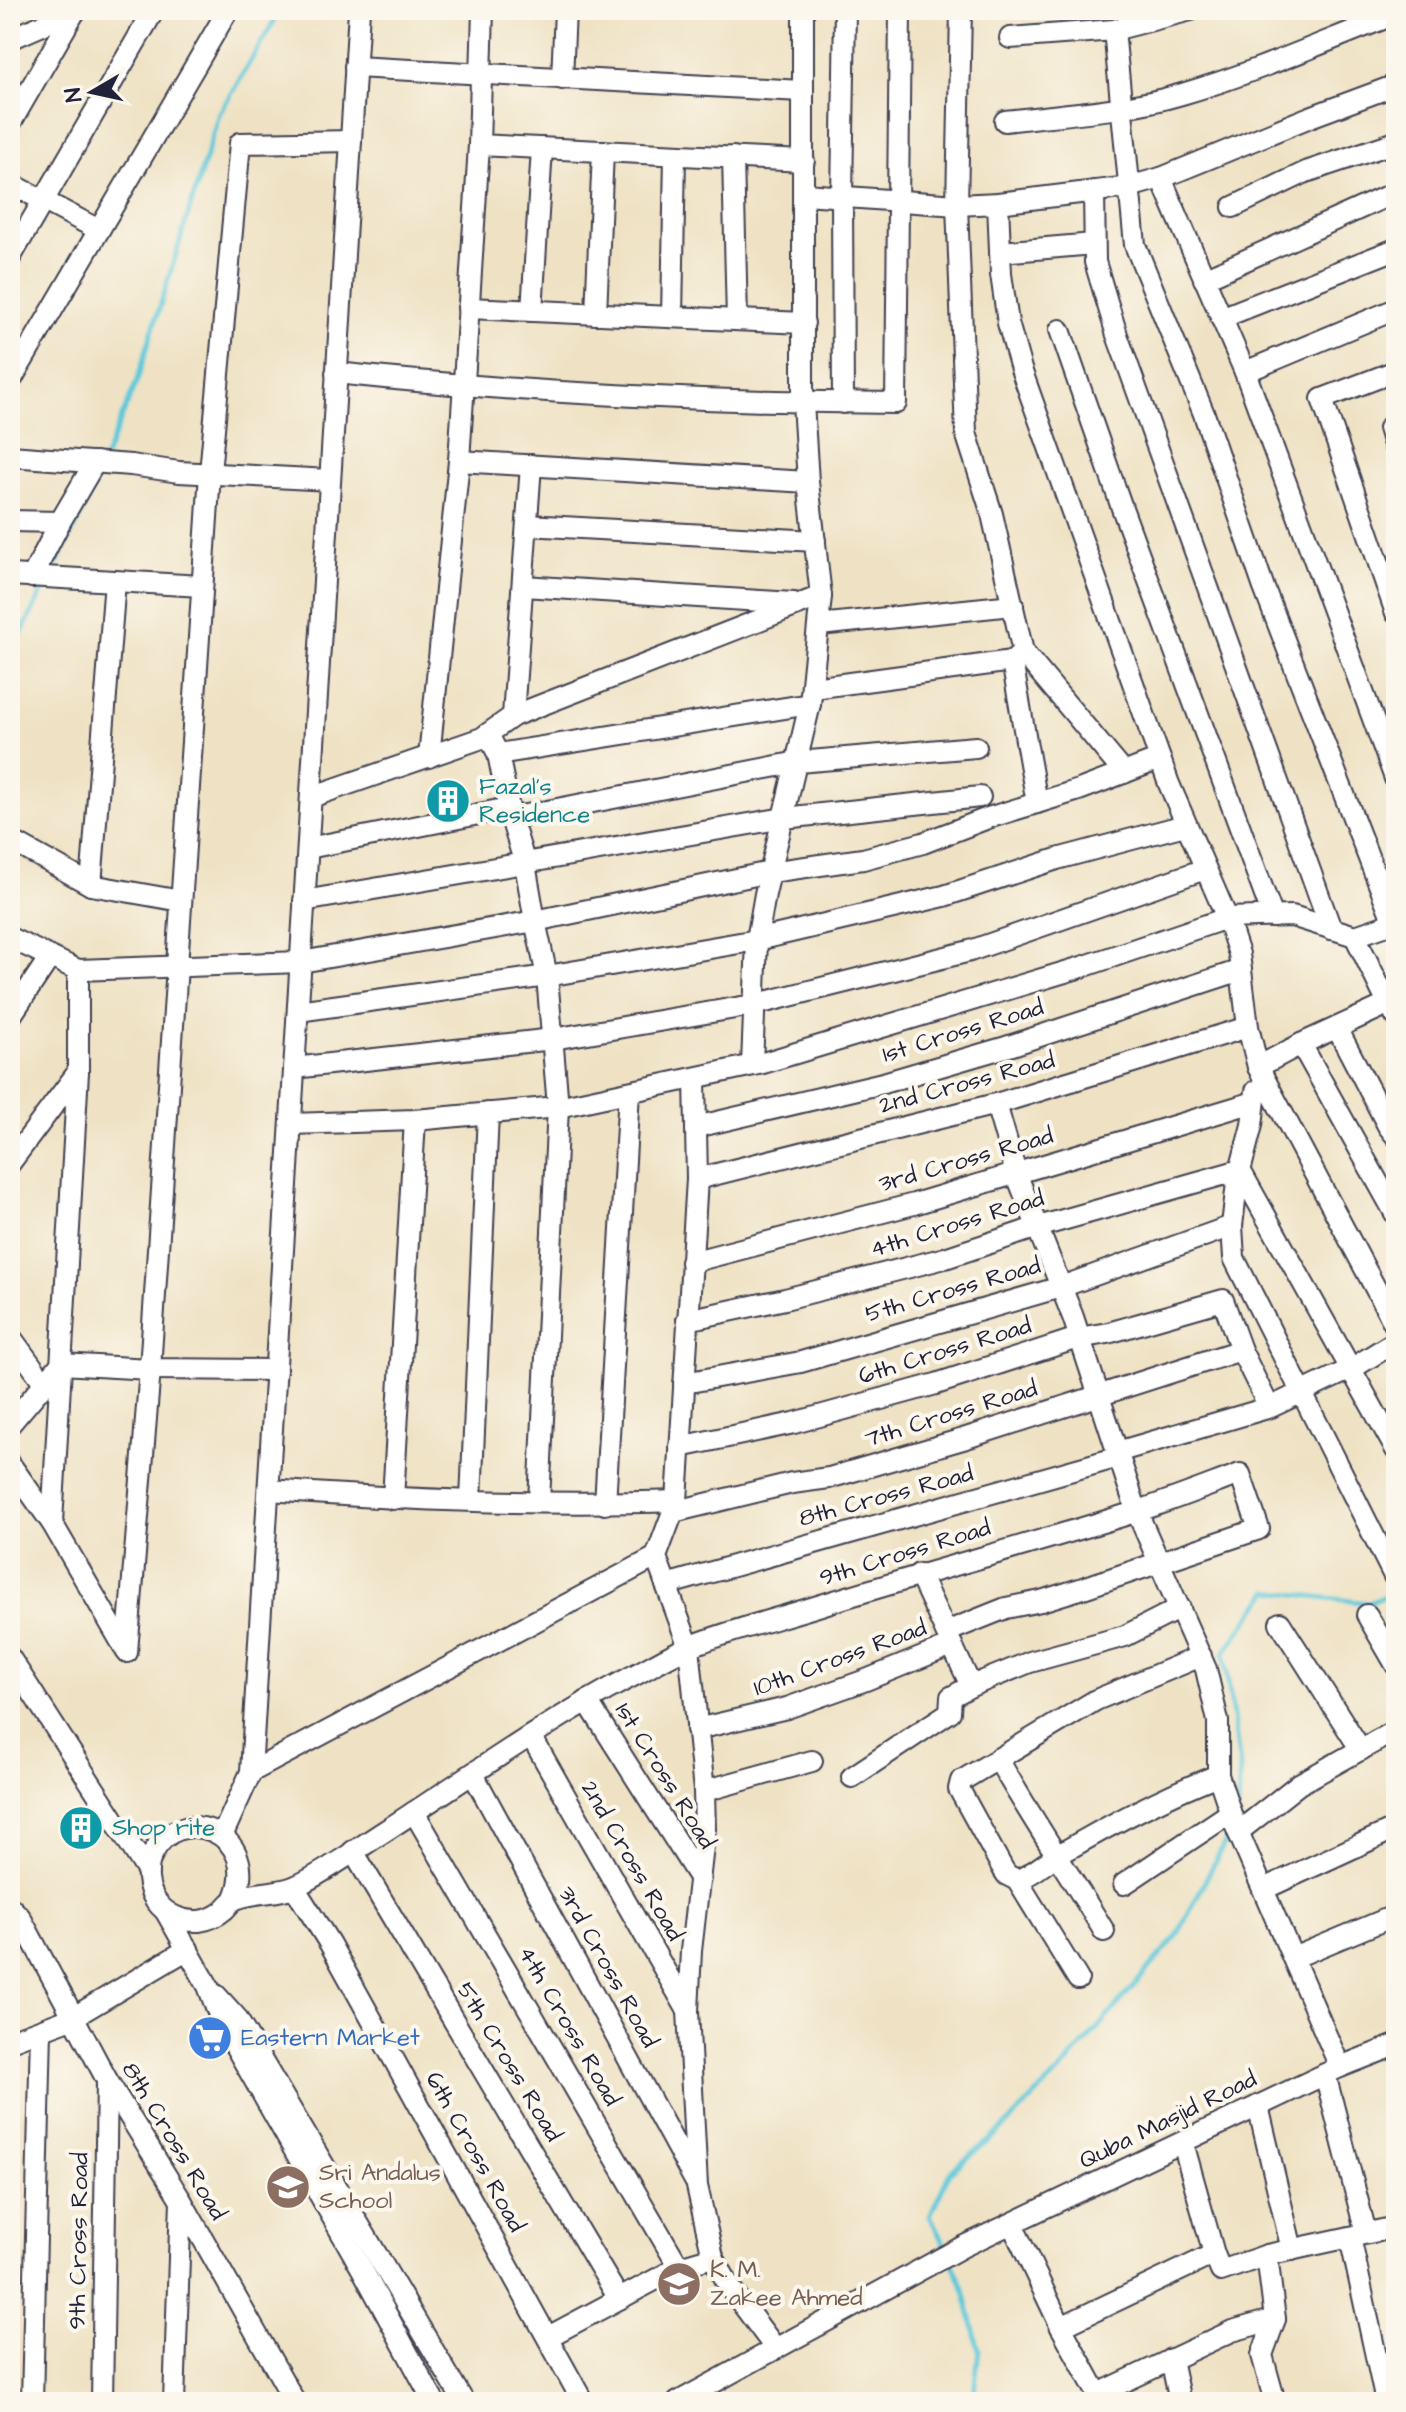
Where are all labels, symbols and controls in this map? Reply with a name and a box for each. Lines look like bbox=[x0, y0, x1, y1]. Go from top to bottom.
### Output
north arrow bbox=[52, 52, 132, 132]
text: N bbox=[57, 85, 90, 104]
place label: Fazal's Residence bbox=[479, 770, 590, 832]
building icon: Fazal's Residence bbox=[424, 777, 472, 825]
street label: 1st Cross Road bbox=[878, 990, 1048, 1072]
street label: 2nd Cross Road bbox=[876, 1043, 1058, 1123]
street label: 3rd Cross Road bbox=[875, 1119, 1057, 1201]
street label: 4th Cross Road bbox=[866, 1181, 1048, 1267]
street label: 5th Cross Road bbox=[861, 1249, 1045, 1331]
street label: 6th Cross Road bbox=[855, 1309, 1035, 1393]
street label: 7th Cross Road bbox=[861, 1372, 1041, 1456]
street label: 8th Cross Road bbox=[795, 1456, 977, 1536]
street label: 9th Cross Road bbox=[815, 1511, 995, 1595]
street label: 10th Cross Road bbox=[749, 1611, 931, 1705]
street label: 1st Cross Road bbox=[606, 1696, 724, 1856]
street label: 2nd Cross Road bbox=[572, 1774, 692, 1948]
building icon: Shop rite bbox=[57, 1804, 105, 1852]
place label: Shop rite bbox=[112, 1811, 215, 1845]
street label: 3rd Cross Road bbox=[550, 1880, 666, 2054]
street label: 4th Cross Road bbox=[509, 1940, 629, 2112]
street label: 5th Cross Road bbox=[448, 1976, 570, 2148]
supermarket icon: Eastern Market bbox=[186, 2014, 234, 2062]
place label: Eastern Market bbox=[241, 2021, 420, 2055]
street label: 8th Cross Road bbox=[113, 2055, 235, 2227]
street label: Quba Masjid Road bbox=[1074, 2062, 1262, 2178]
street label: 6th Cross Road bbox=[417, 2066, 533, 2238]
street label: 9th Cross Road bbox=[60, 2152, 98, 2330]
place label: Sri Andalus School bbox=[319, 2156, 441, 2218]
school or university icon: Sri Andalus School bbox=[264, 2163, 312, 2211]
place label: K. M. Zakee Ahmed bbox=[710, 2253, 863, 2315]
school or university icon: K. M. Zakee Ahmed bbox=[655, 2260, 703, 2308]

